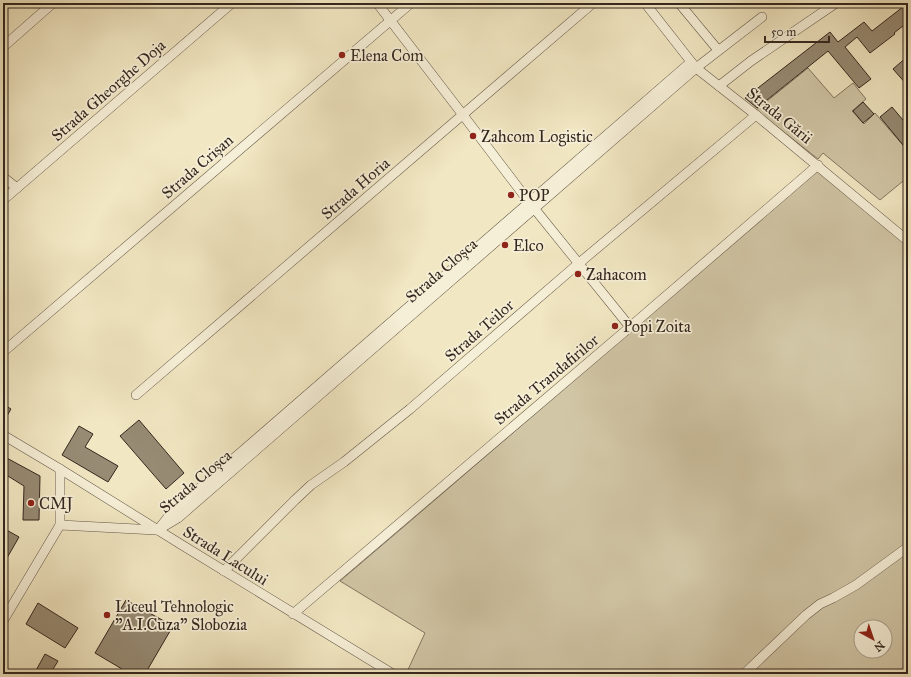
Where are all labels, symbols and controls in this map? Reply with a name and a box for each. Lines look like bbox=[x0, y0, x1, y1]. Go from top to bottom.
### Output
scale bar bbox=[765, 18, 829, 44]
text: 50 m bbox=[771, 25, 796, 39]
street label: Strada Gheorghe Doja bbox=[47, 35, 170, 146]
place label: Elena Com bbox=[350, 46, 424, 65]
marker: Elena Com bbox=[337, 50, 347, 60]
street label: Strada Gării bbox=[743, 83, 817, 148]
place label: Zahcom Logistic bbox=[481, 127, 593, 147]
street label: Strada Crișan bbox=[158, 130, 237, 203]
marker: Zahcom Logistic bbox=[468, 131, 478, 141]
street label: Strada Horia bbox=[317, 153, 394, 223]
place label: POP bbox=[519, 186, 549, 205]
marker: POP bbox=[506, 190, 516, 200]
street label: Strada Cloșca bbox=[402, 234, 481, 307]
place label: Elco bbox=[513, 236, 544, 255]
marker: Elco bbox=[500, 240, 510, 250]
place label: Zahacom bbox=[586, 265, 647, 284]
marker: Zahacom bbox=[573, 269, 583, 279]
street label: Strada Teilor bbox=[441, 295, 518, 365]
place label: Popi Zoita bbox=[623, 317, 691, 336]
marker: Popi Zoita bbox=[610, 321, 620, 331]
street label: Strada Trandafirilor bbox=[490, 330, 602, 429]
street label: Strada Cloșca bbox=[155, 445, 236, 517]
place label: CMJ bbox=[39, 494, 73, 514]
marker: CMJ bbox=[26, 498, 36, 508]
street label: Strada Lacului bbox=[180, 522, 272, 589]
place label: Liceul Tehnologic "A.I.Cuza" Slobozia bbox=[115, 597, 247, 634]
marker: Liceul Tehnologic "A.I.Cuza" Slobozia bbox=[102, 610, 112, 620]
north arrow bbox=[853, 619, 893, 659]
text: N bbox=[871, 638, 887, 655]

